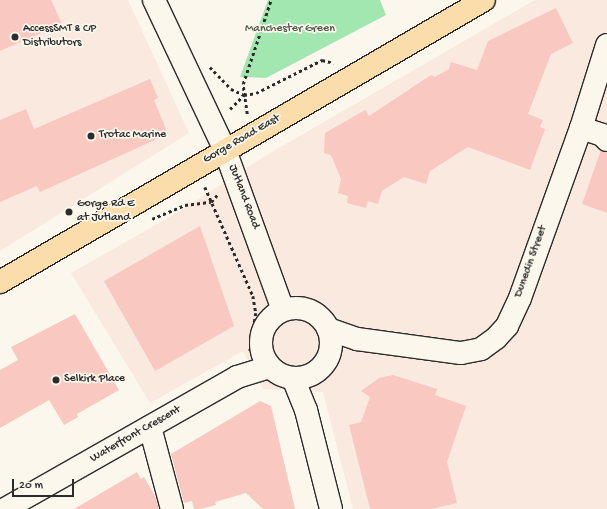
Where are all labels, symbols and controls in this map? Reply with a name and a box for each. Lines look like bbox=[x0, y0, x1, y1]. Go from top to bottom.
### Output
place label: AccessSMT & CP Distributors bbox=[23, 23, 96, 51]
park label: Manchester Green bbox=[245, 23, 335, 37]
marker: AccessSMT & CP Distributors bbox=[10, 32, 20, 42]
street label: Gorge Road East bbox=[201, 112, 283, 168]
place label: Trotac Marine bbox=[99, 129, 166, 143]
marker: Trotac Marine bbox=[86, 131, 96, 141]
street label: Jutland Road bbox=[224, 163, 262, 231]
place label: Gorge Rd E at Jutland bbox=[77, 198, 135, 226]
marker: Gorge Rd E at Jutland bbox=[64, 207, 74, 217]
street label: Dunedin Street bbox=[512, 224, 552, 300]
place label: Selkirk Place bbox=[64, 373, 125, 387]
marker: Selkirk Place bbox=[51, 375, 61, 385]
street label: Waterfront Crescent bbox=[88, 403, 184, 467]
scale bar bbox=[14, 471, 76, 497]
text: 20 m bbox=[19, 479, 43, 493]

